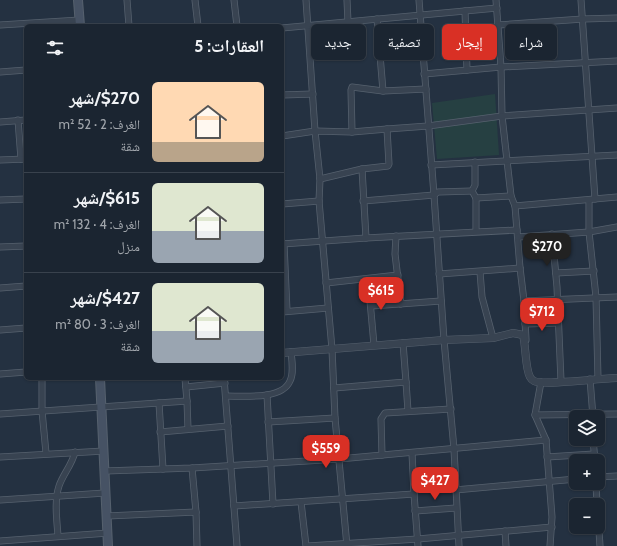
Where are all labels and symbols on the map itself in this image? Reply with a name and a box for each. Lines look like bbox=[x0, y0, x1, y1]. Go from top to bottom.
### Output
pin: $270 bbox=[523, 233, 571, 267]
pin: $615 bbox=[357, 277, 405, 311]
pin: $712 bbox=[518, 298, 566, 332]
pin: $559 bbox=[302, 435, 350, 469]
pin: $427 bbox=[411, 467, 459, 501]

